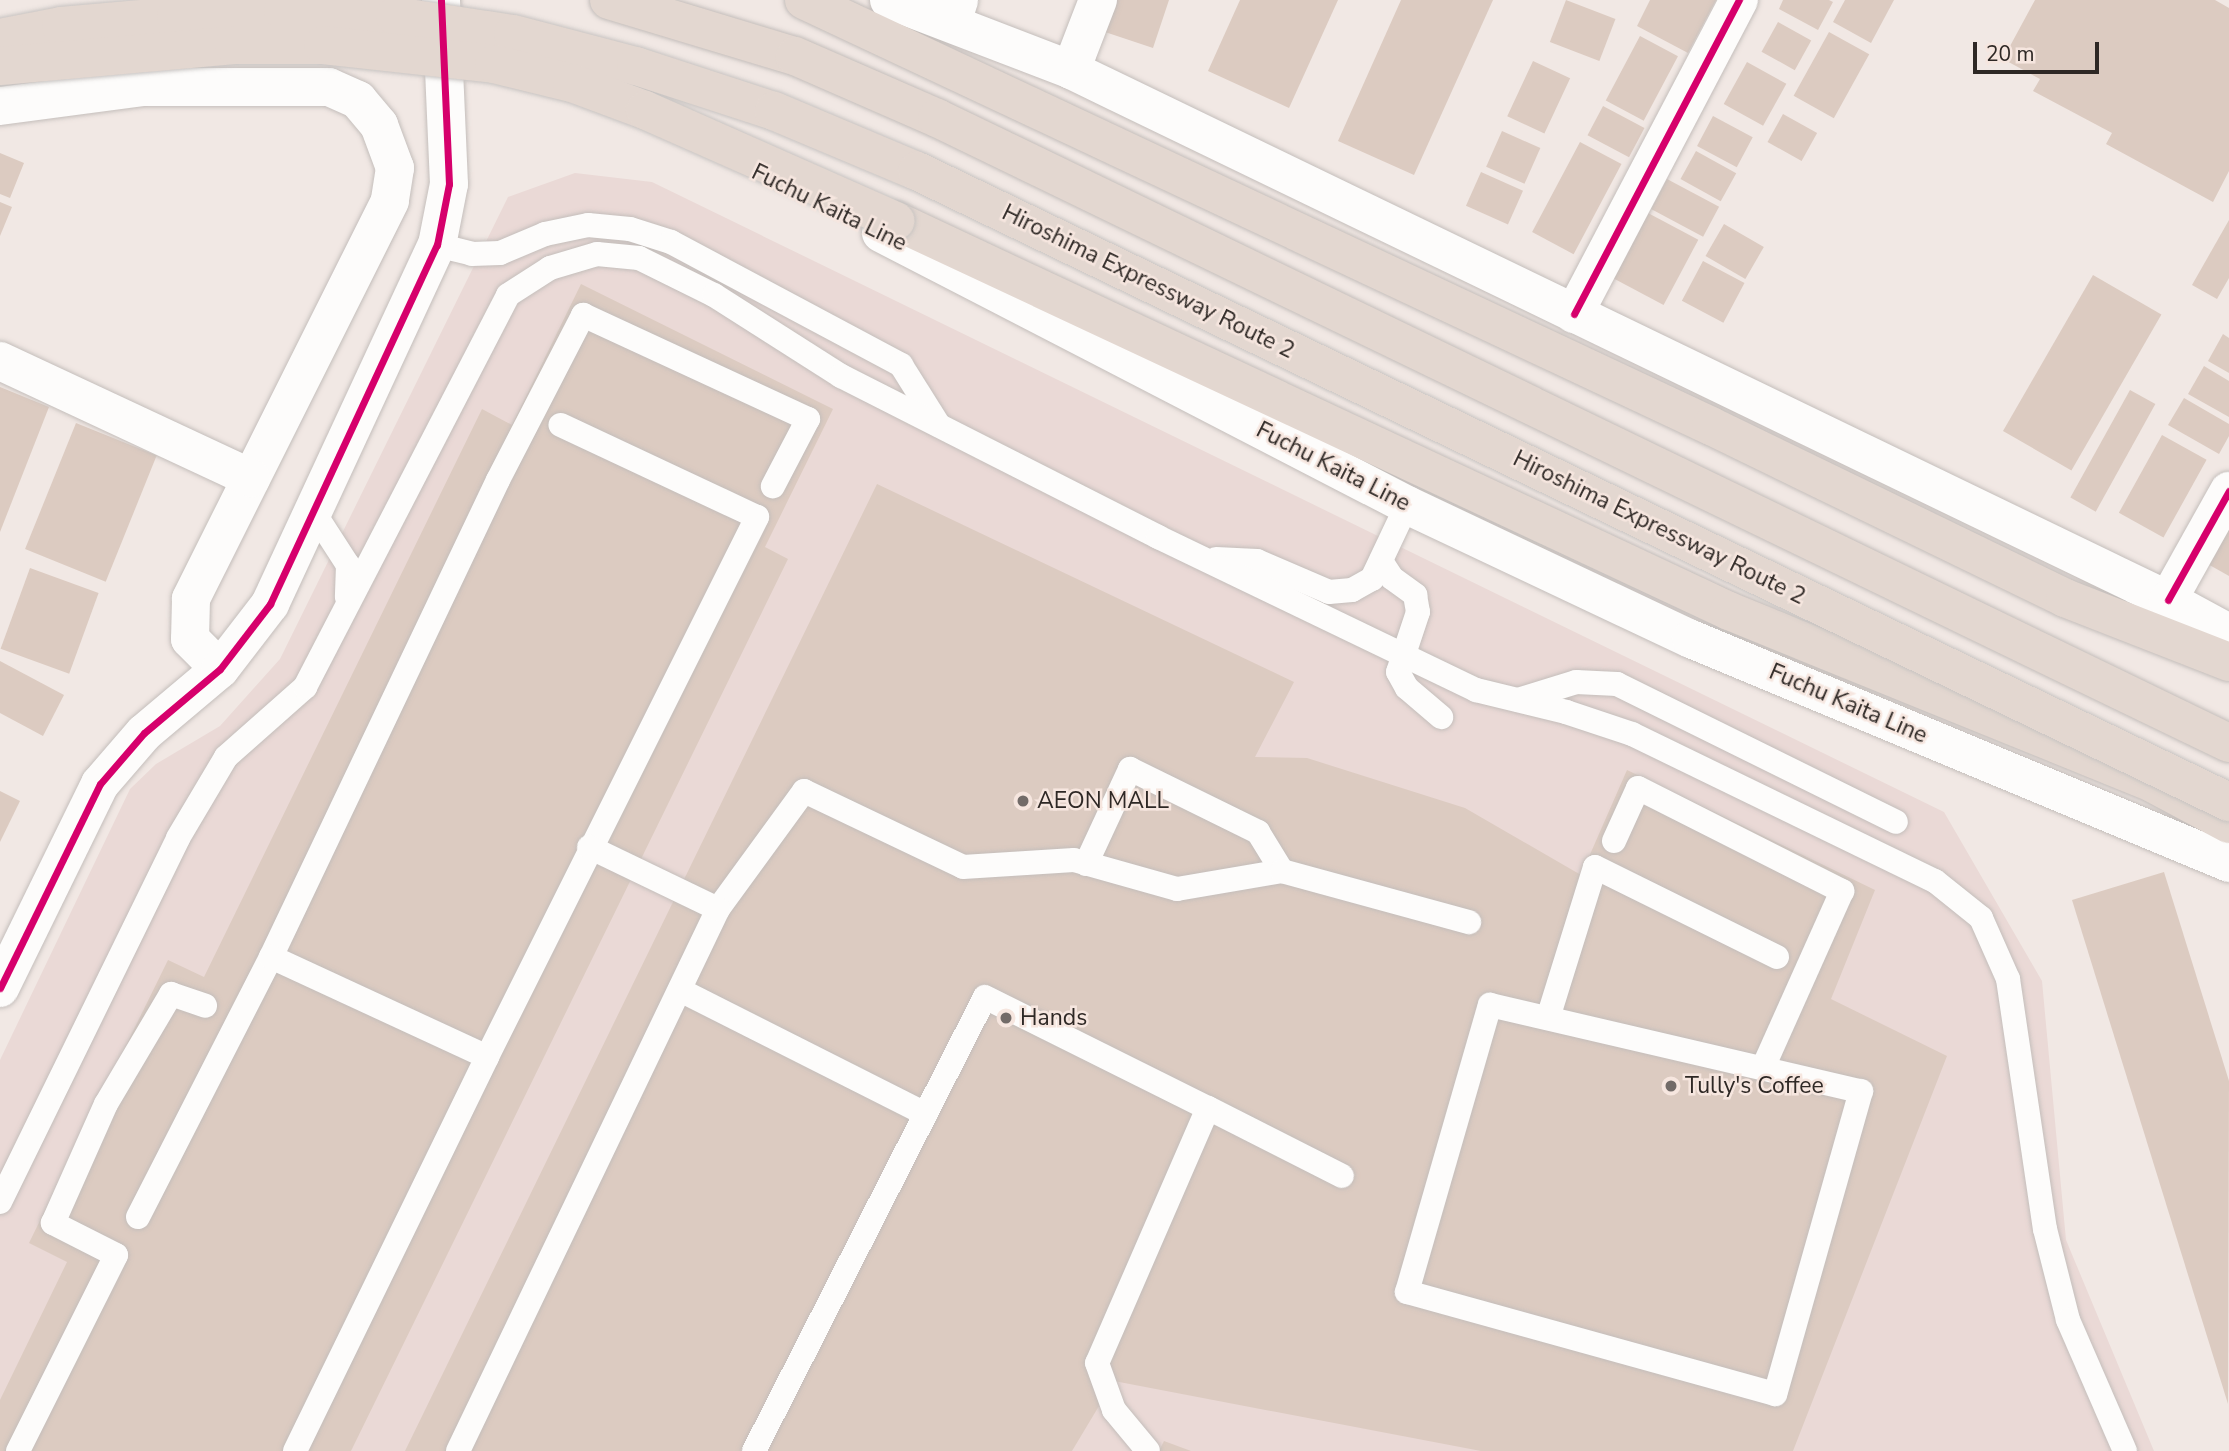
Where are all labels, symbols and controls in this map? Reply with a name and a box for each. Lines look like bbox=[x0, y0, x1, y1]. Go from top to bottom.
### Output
scale bar bbox=[1977, 28, 2103, 72]
text: 20 m bbox=[1986, 40, 2035, 68]
street label: Fuchu Kaita Line bbox=[747, 159, 911, 257]
street label: Hiroshima Expressway Route 2 bbox=[997, 199, 1299, 365]
street label: Fuchu Kaita Line bbox=[1251, 416, 1415, 518]
street label: Hiroshima Expressway Route 2 bbox=[1508, 445, 1810, 611]
street label: Fuchu Kaita Line bbox=[1765, 658, 1931, 750]
place label: AEON MALL bbox=[1037, 787, 1169, 815]
marker: AEON MALL bbox=[1015, 793, 1031, 809]
place label: Hands bbox=[1020, 1004, 1087, 1032]
marker: Hands bbox=[998, 1010, 1014, 1026]
place label: Tully's Coffee bbox=[1685, 1072, 1824, 1100]
marker: Tully's Coffee bbox=[1663, 1078, 1679, 1094]

